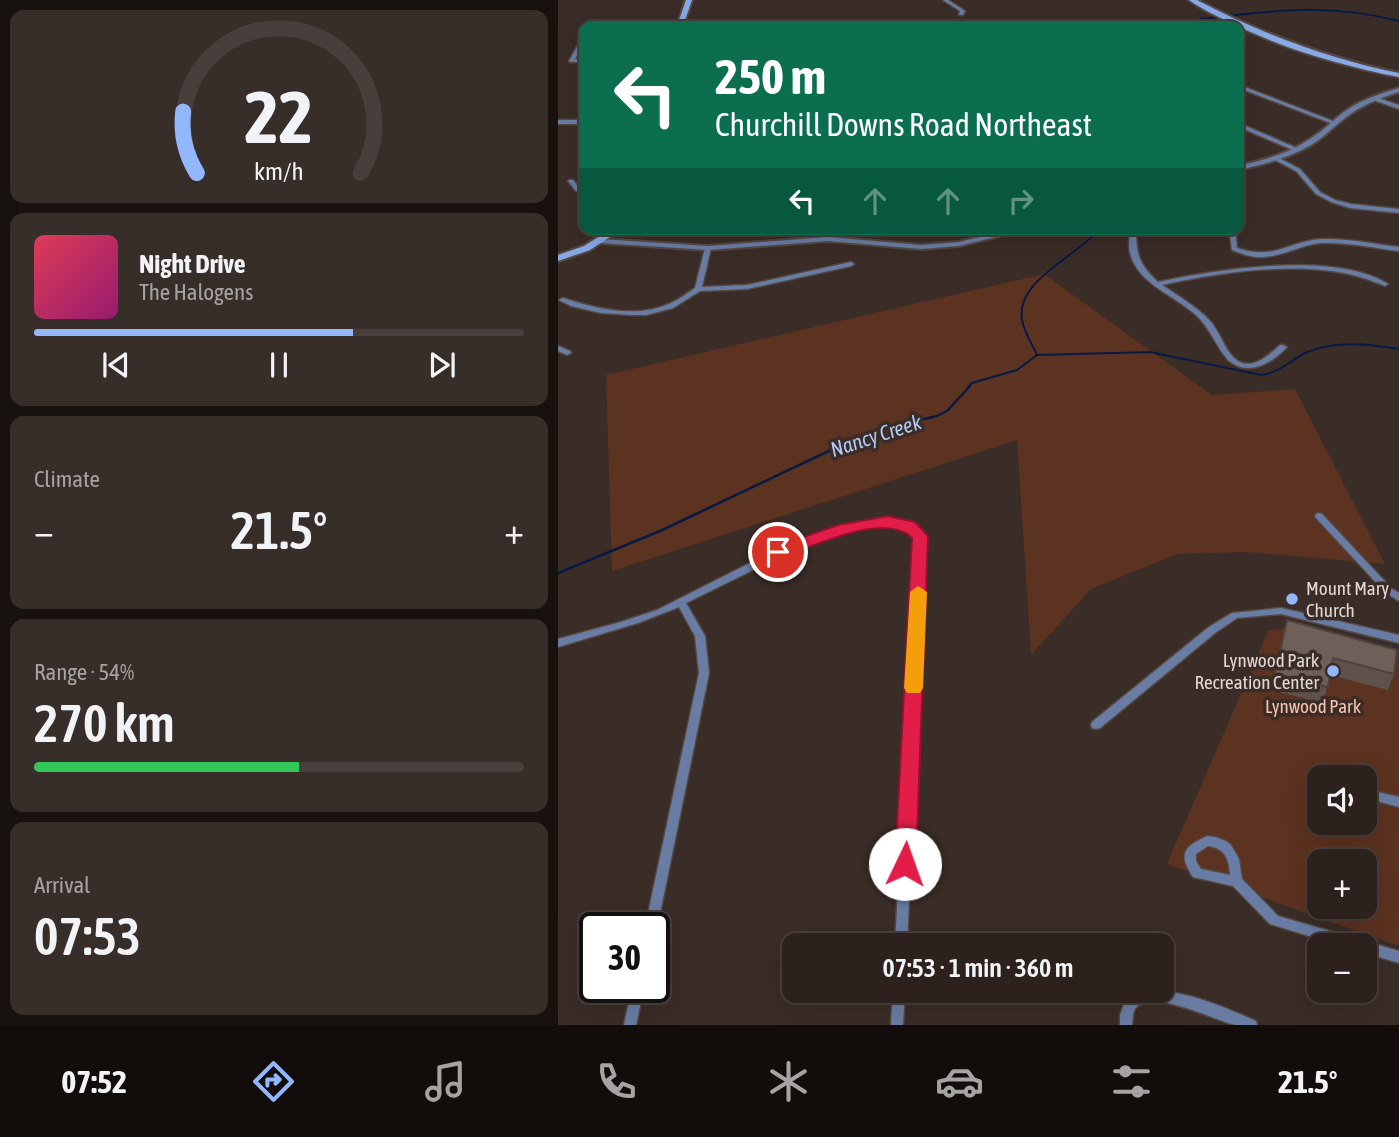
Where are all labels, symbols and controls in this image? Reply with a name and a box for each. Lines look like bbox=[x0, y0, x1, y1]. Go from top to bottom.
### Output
text: 250 m bbox=[715, 48, 826, 104]
icon: left bbox=[600, 49, 691, 140]
text: 22 bbox=[245, 75, 313, 158]
text: Churchill Downs Road Northeast bbox=[715, 106, 1092, 143]
text: km/h bbox=[254, 156, 304, 184]
icon: left bbox=[783, 182, 821, 220]
icon: ahead bbox=[856, 182, 894, 220]
icon: ahead bbox=[929, 182, 967, 220]
icon: right bbox=[1002, 182, 1040, 220]
text: Night Drive bbox=[139, 249, 246, 279]
text: The Halogens bbox=[139, 279, 253, 305]
icon: previous bbox=[97, 346, 135, 384]
icon: pause bbox=[260, 346, 298, 384]
icon: next bbox=[423, 346, 461, 384]
water label: Nancy Creek bbox=[827, 409, 925, 461]
text: Climate bbox=[34, 466, 100, 492]
text: 21.5° bbox=[231, 500, 327, 560]
text: − bbox=[34, 509, 54, 552]
text: + bbox=[504, 509, 524, 552]
pin bbox=[748, 522, 808, 582]
icon: arrive bbox=[759, 533, 797, 571]
place label: Mount Mary Church bbox=[1306, 577, 1389, 621]
marker: Mount Mary Church bbox=[1284, 591, 1300, 607]
place label: Lynwood Park Recreation Center bbox=[1194, 649, 1320, 693]
text: Range · 54% bbox=[34, 659, 134, 685]
marker: Lynwood Park Recreation Center bbox=[1325, 663, 1341, 679]
text: 270 km bbox=[34, 693, 175, 753]
park label: Lynwood Park bbox=[1265, 695, 1362, 717]
map controls bbox=[1307, 765, 1377, 1003]
button: sound bbox=[1307, 765, 1377, 835]
position arrow bbox=[868, 827, 942, 901]
button: + bbox=[1307, 849, 1377, 919]
text: Arrival bbox=[34, 872, 90, 898]
text: 07:53 bbox=[34, 906, 141, 966]
speed limit sign: 30 bbox=[579, 912, 670, 1003]
button: − bbox=[1307, 933, 1377, 1003]
text: 07:53 · 1 min · 360 m bbox=[883, 953, 1073, 983]
icon: directions bbox=[249, 1057, 298, 1106]
icon: music bbox=[421, 1057, 470, 1106]
icon: phone bbox=[592, 1057, 641, 1106]
icon: climate bbox=[764, 1057, 813, 1106]
icon: car bbox=[935, 1057, 984, 1106]
icon: filters bbox=[1107, 1057, 1156, 1106]
text: 07:52 bbox=[61, 1063, 127, 1100]
text: 21.5° bbox=[1278, 1063, 1338, 1100]

